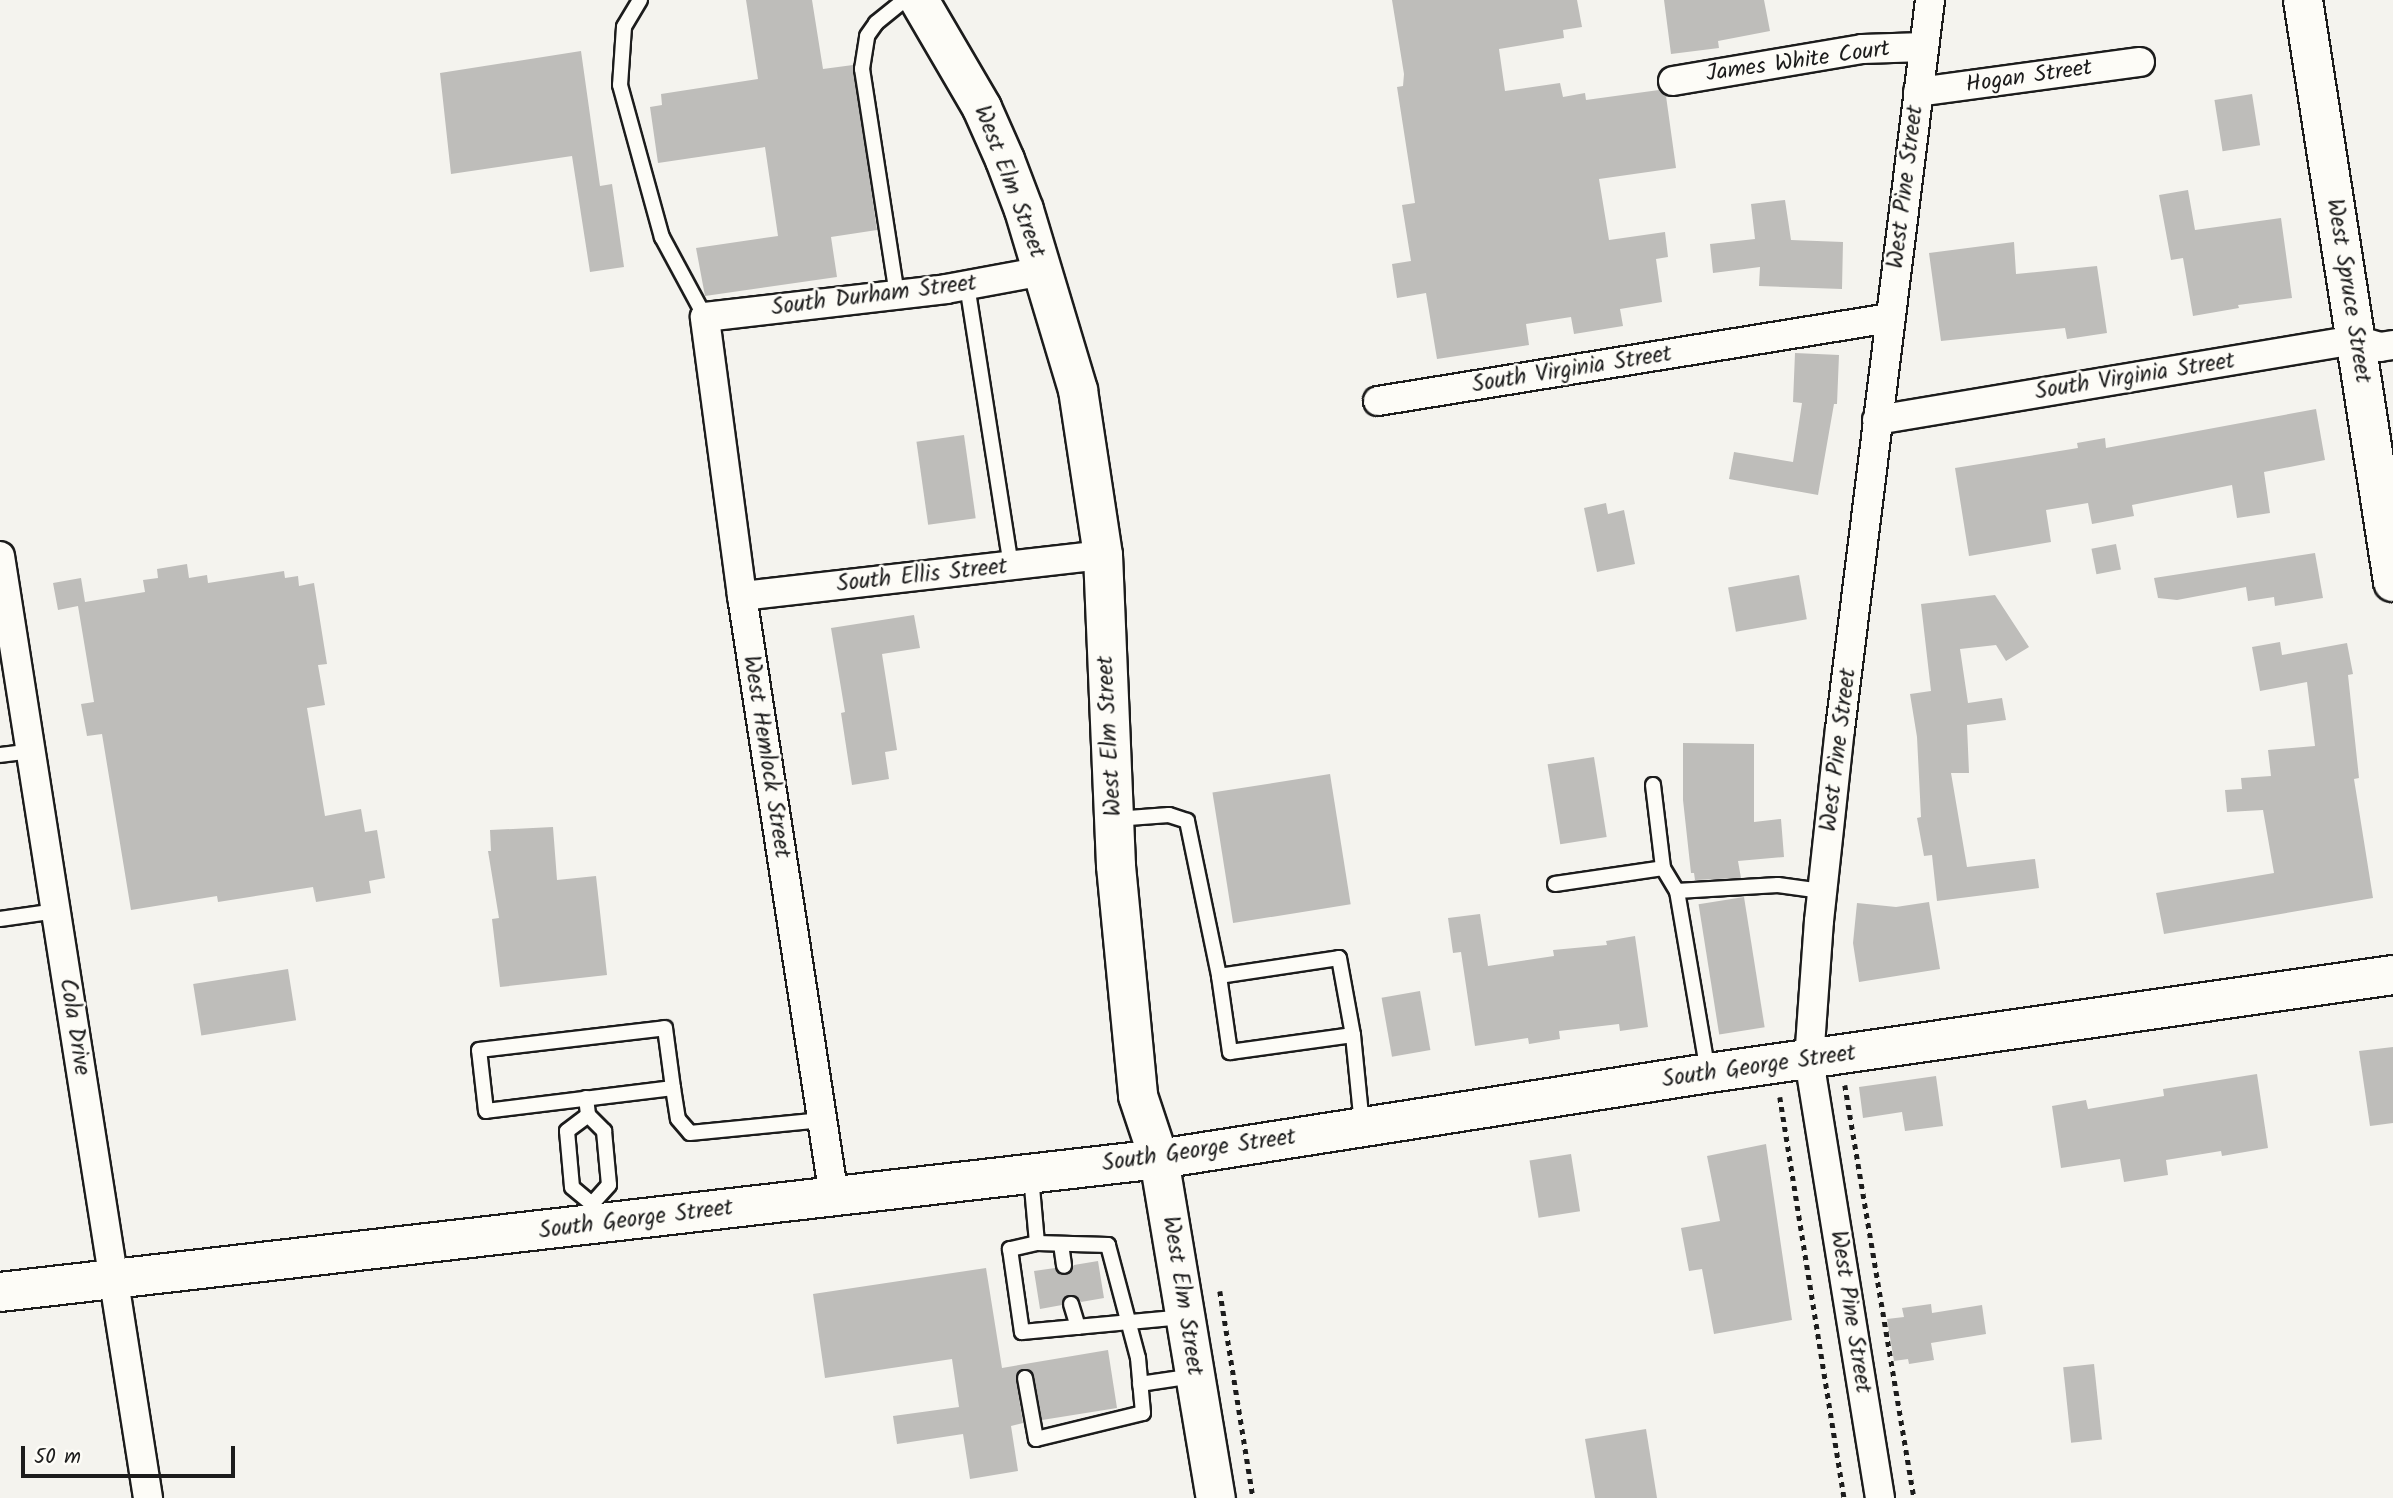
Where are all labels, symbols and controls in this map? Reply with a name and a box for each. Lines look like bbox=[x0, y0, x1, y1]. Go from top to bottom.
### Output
street label: James White Court bbox=[1704, 35, 1892, 89]
street label: Hogan Street bbox=[1964, 54, 2094, 100]
street label: West Elm Street bbox=[967, 102, 1051, 262]
street label: West Pine Street bbox=[1882, 104, 1930, 270]
street label: West Spruce Street bbox=[2320, 197, 2376, 385]
street label: South Durham Street bbox=[770, 270, 978, 322]
street label: South Virginia Street bbox=[1470, 341, 1674, 399]
street label: South Virginia Street bbox=[2033, 348, 2237, 406]
street label: South Ellis Street bbox=[835, 553, 1009, 599]
street label: West Hemlock Street bbox=[736, 654, 796, 860]
street label: West Elm Street bbox=[1092, 655, 1128, 817]
street label: West Pine Street bbox=[1815, 667, 1863, 833]
street label: Cola Drive bbox=[53, 977, 95, 1077]
street label: South George Street bbox=[1660, 1040, 1858, 1094]
street label: South George Street bbox=[1100, 1124, 1298, 1178]
street label: South George Street bbox=[537, 1194, 735, 1246]
street label: West Elm Street bbox=[1156, 1214, 1208, 1378]
street label: West Pine Street bbox=[1824, 1229, 1876, 1395]
scale bar bbox=[24, 1432, 238, 1476]
text: 50 m bbox=[34, 1441, 81, 1474]

